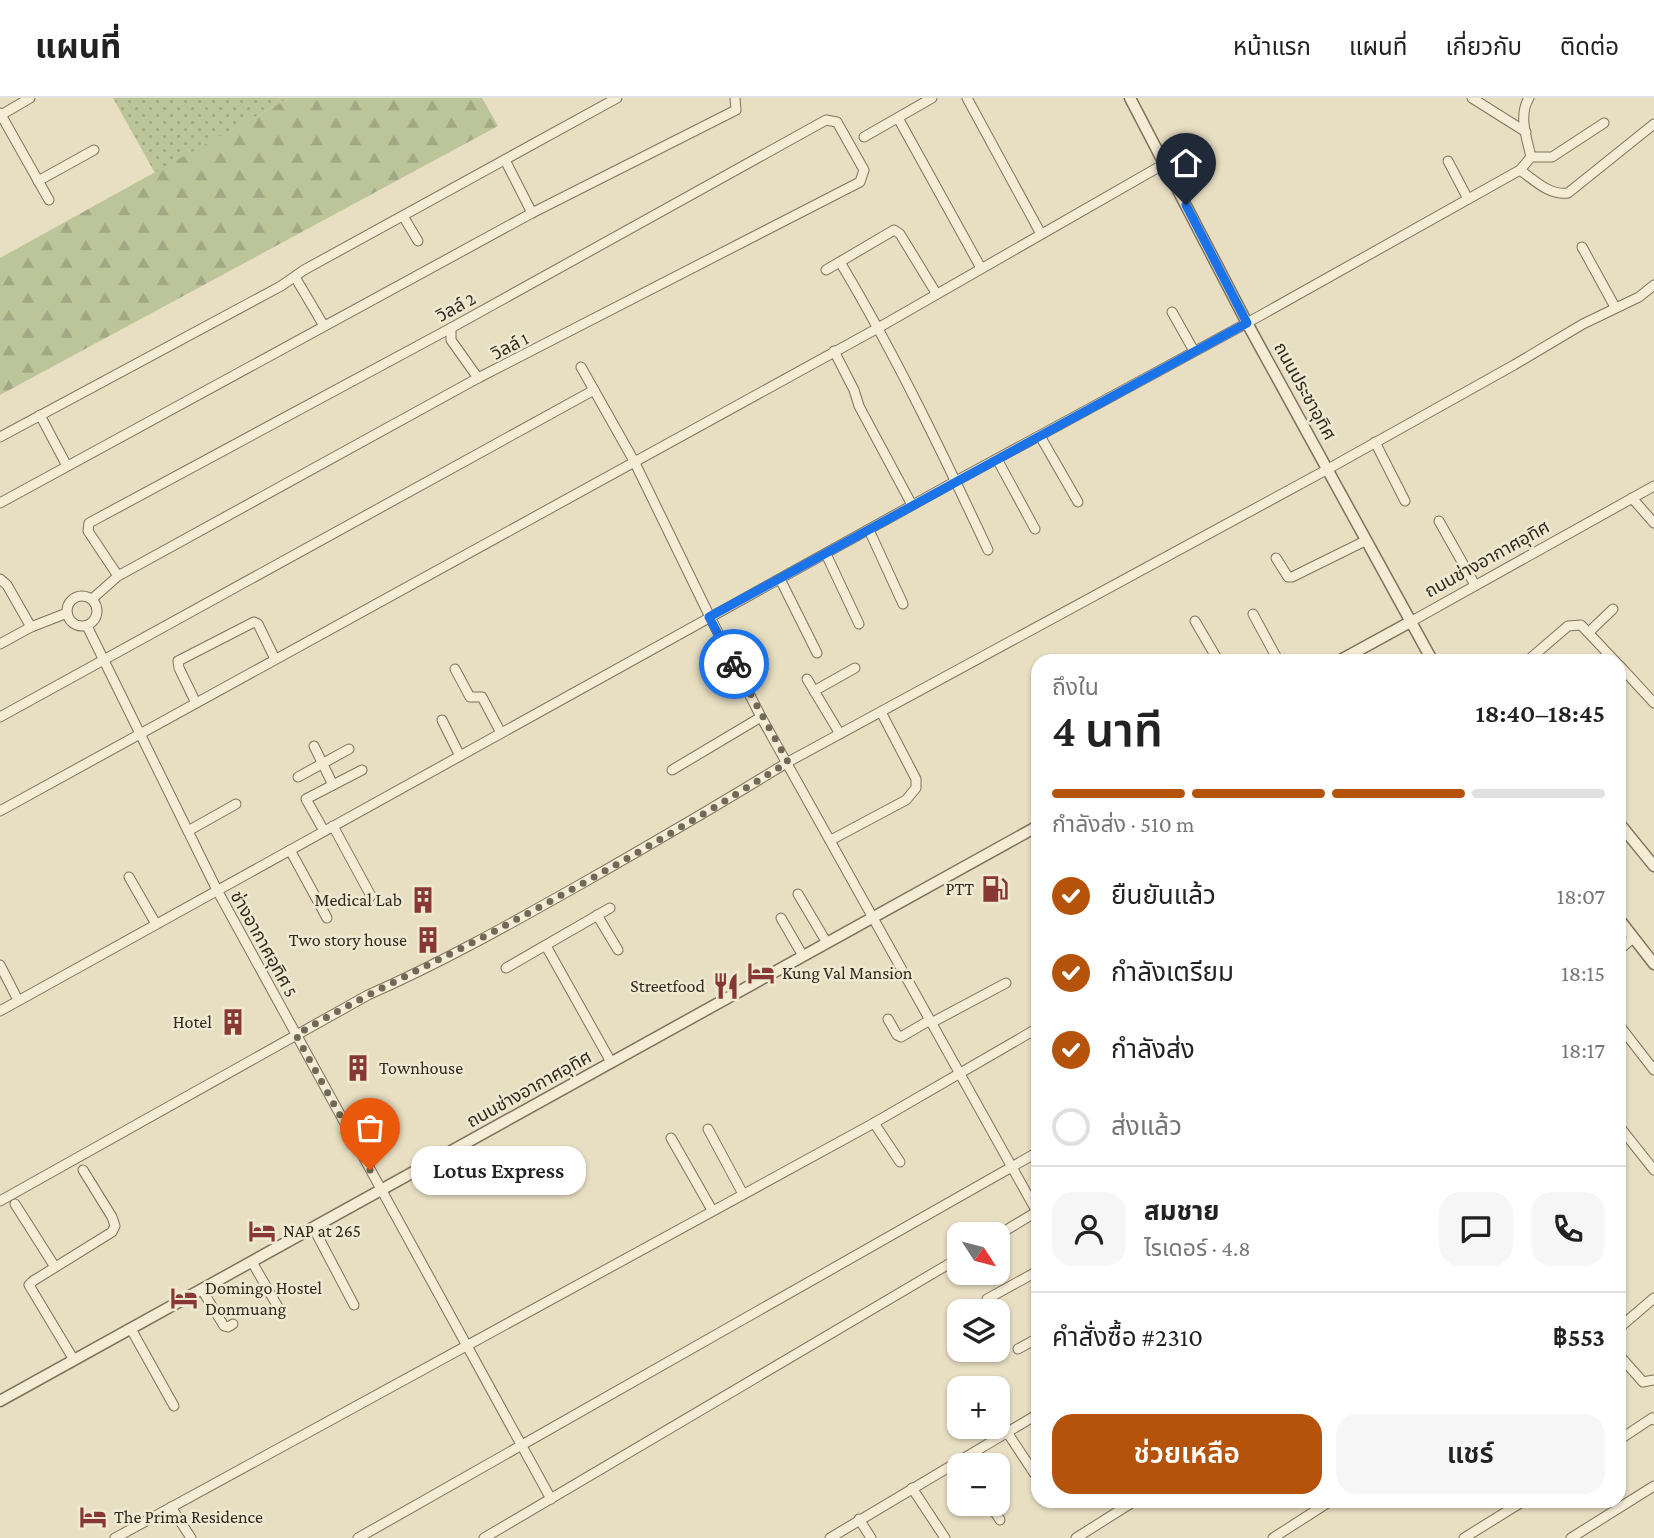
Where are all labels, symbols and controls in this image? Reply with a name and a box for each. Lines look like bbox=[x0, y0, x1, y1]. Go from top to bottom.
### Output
text: แผนที่ bbox=[35, 28, 121, 65]
text: หน้าแรก bbox=[1233, 33, 1311, 60]
text: แผนที่ bbox=[1349, 33, 1407, 60]
text: เกี่ยวกับ bbox=[1445, 33, 1522, 60]
text: ติดต่อ bbox=[1560, 33, 1619, 60]
pin bbox=[1156, 133, 1216, 205]
icon: home bbox=[1167, 144, 1205, 182]
street label: วิลล์ 2 bbox=[432, 288, 479, 326]
street label: วิลล์ 1 bbox=[487, 328, 532, 364]
street label: ถนนประชาอุทิศ bbox=[1269, 339, 1340, 444]
street label: ถนนช่างอากาศอุทิศ bbox=[1421, 516, 1553, 602]
courier bbox=[699, 629, 769, 699]
icon: bike bbox=[715, 645, 753, 683]
text: ถึงใน bbox=[1052, 674, 1099, 700]
text: 18:40–18:45 bbox=[1476, 699, 1605, 728]
text: 4 นาที bbox=[1052, 705, 1163, 756]
text: กำลังส่ง · 510 m bbox=[1052, 811, 1194, 837]
fuel station icon: PTT bbox=[980, 874, 1010, 904]
icon: check bbox=[1052, 877, 1090, 915]
place label: PTT bbox=[945, 879, 974, 899]
text: ยืนยันแล้ว bbox=[1111, 881, 1216, 910]
text: 18:07 bbox=[1557, 883, 1605, 909]
building icon: Medical Lab bbox=[408, 885, 438, 915]
street label: ช่างอากาศอุทิศ 5 bbox=[226, 887, 301, 1001]
place label: Medical Lab bbox=[314, 890, 402, 910]
building icon: Two story house bbox=[413, 925, 443, 955]
place label: Two story house bbox=[289, 930, 407, 950]
icon: check bbox=[1052, 954, 1090, 992]
hotel icon: Kung Val Mansion bbox=[746, 958, 776, 988]
text: กำลังเตรียม bbox=[1111, 958, 1234, 987]
text: 18:15 bbox=[1561, 960, 1605, 986]
place label: Kung Val Mansion bbox=[782, 963, 913, 983]
restaurant icon: Streetfood bbox=[711, 971, 741, 1001]
place label: Streetfood bbox=[630, 976, 706, 996]
building icon: Hotel bbox=[218, 1007, 248, 1037]
place label: Hotel bbox=[173, 1012, 212, 1032]
icon: check bbox=[1052, 1031, 1090, 1069]
text: กำลังส่ง bbox=[1111, 1035, 1195, 1064]
text: 18:17 bbox=[1561, 1037, 1605, 1063]
street label: ถนนช่างอากาศอุทิศ bbox=[463, 1046, 595, 1132]
building icon: Townhouse bbox=[343, 1053, 373, 1083]
place label: Townhouse bbox=[379, 1058, 463, 1078]
pin bbox=[340, 1098, 400, 1170]
icon: bag bbox=[351, 1109, 389, 1147]
text: ส่งแล้ว bbox=[1111, 1112, 1182, 1141]
callout: Lotus Express bbox=[412, 1146, 587, 1194]
text: Lotus Express bbox=[433, 1157, 564, 1183]
button: person bbox=[1052, 1192, 1126, 1266]
button: chat bbox=[1439, 1192, 1513, 1266]
button: phone bbox=[1531, 1192, 1605, 1266]
text: สมชาย bbox=[1144, 1197, 1220, 1226]
hotel icon: NAP at 265 bbox=[247, 1216, 277, 1246]
place label: NAP at 265 bbox=[283, 1221, 361, 1241]
north arrow bbox=[947, 1222, 1010, 1284]
map controls bbox=[947, 1222, 1010, 1516]
text: ไรเดอร์ · 4.8 bbox=[1144, 1235, 1251, 1261]
place label: Domingo Hostel Donmuang bbox=[205, 1278, 322, 1319]
hotel icon: Domingo Hostel Donmuang bbox=[169, 1283, 199, 1313]
button: layers bbox=[947, 1299, 1010, 1362]
text: คำสั่งซื้อ #2310 bbox=[1052, 1323, 1203, 1352]
text: ฿553 bbox=[1553, 1323, 1605, 1352]
button: + bbox=[947, 1376, 1010, 1439]
button: ช่วยเหลือ bbox=[1052, 1414, 1322, 1494]
button: แชร์ bbox=[1336, 1414, 1605, 1494]
button: − bbox=[947, 1453, 1010, 1516]
hotel icon: The Prima Residence bbox=[78, 1502, 108, 1532]
place label: The Prima Residence bbox=[114, 1507, 263, 1527]

